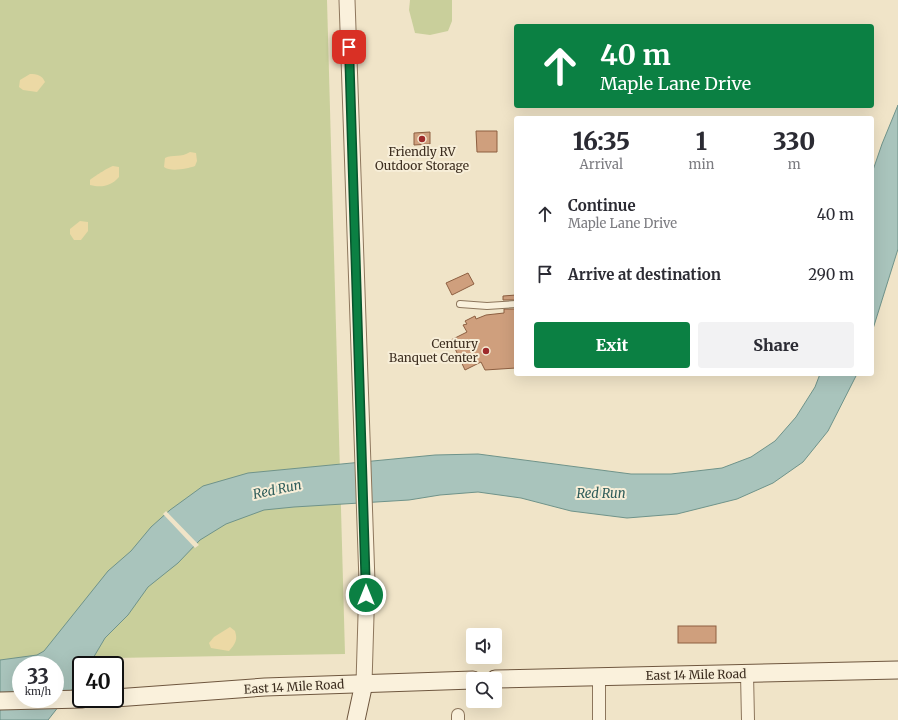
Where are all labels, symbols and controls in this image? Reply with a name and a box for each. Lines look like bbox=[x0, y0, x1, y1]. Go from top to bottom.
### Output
pin bbox=[332, 30, 366, 64]
icon: arrive bbox=[338, 36, 360, 58]
text: 40 m bbox=[600, 37, 671, 73]
icon: ahead bbox=[534, 40, 586, 92]
text: Maple Lane Drive bbox=[600, 72, 751, 95]
text: 16:35 bbox=[573, 126, 630, 157]
text: 1 bbox=[696, 126, 707, 157]
text: 330 bbox=[773, 126, 815, 157]
marker: Friendly RV Outdoor Storage bbox=[417, 134, 427, 144]
place label: Friendly RV Outdoor Storage bbox=[375, 144, 469, 173]
text: Arrival bbox=[580, 156, 623, 173]
text: min bbox=[689, 156, 714, 173]
text: m bbox=[788, 156, 801, 173]
text: Continue bbox=[568, 196, 636, 215]
icon: ahead bbox=[534, 203, 556, 225]
text: 40 m bbox=[817, 205, 854, 224]
text: Maple Lane Drive bbox=[568, 215, 677, 232]
icon: arrive bbox=[534, 263, 556, 285]
text: Arrive at destination bbox=[568, 265, 721, 284]
text: 290 m bbox=[808, 265, 854, 284]
button: Exit bbox=[534, 322, 690, 368]
button: Share bbox=[698, 322, 854, 368]
place label: Century Banquet Center bbox=[389, 336, 479, 365]
marker: Century Banquet Center bbox=[481, 346, 491, 356]
water label: Red Run bbox=[251, 476, 303, 503]
water label: Red Run bbox=[576, 485, 626, 502]
position arrow bbox=[345, 574, 387, 616]
map controls bbox=[466, 628, 502, 708]
button: sound bbox=[466, 628, 502, 664]
speed limit sign: 40 bbox=[72, 656, 124, 708]
text: 33 bbox=[27, 664, 49, 689]
street label: East 14 Mile Road bbox=[646, 666, 746, 683]
button: search bbox=[466, 672, 502, 708]
street label: East 14 Mile Road bbox=[243, 676, 345, 697]
text: km/h bbox=[25, 685, 51, 698]

